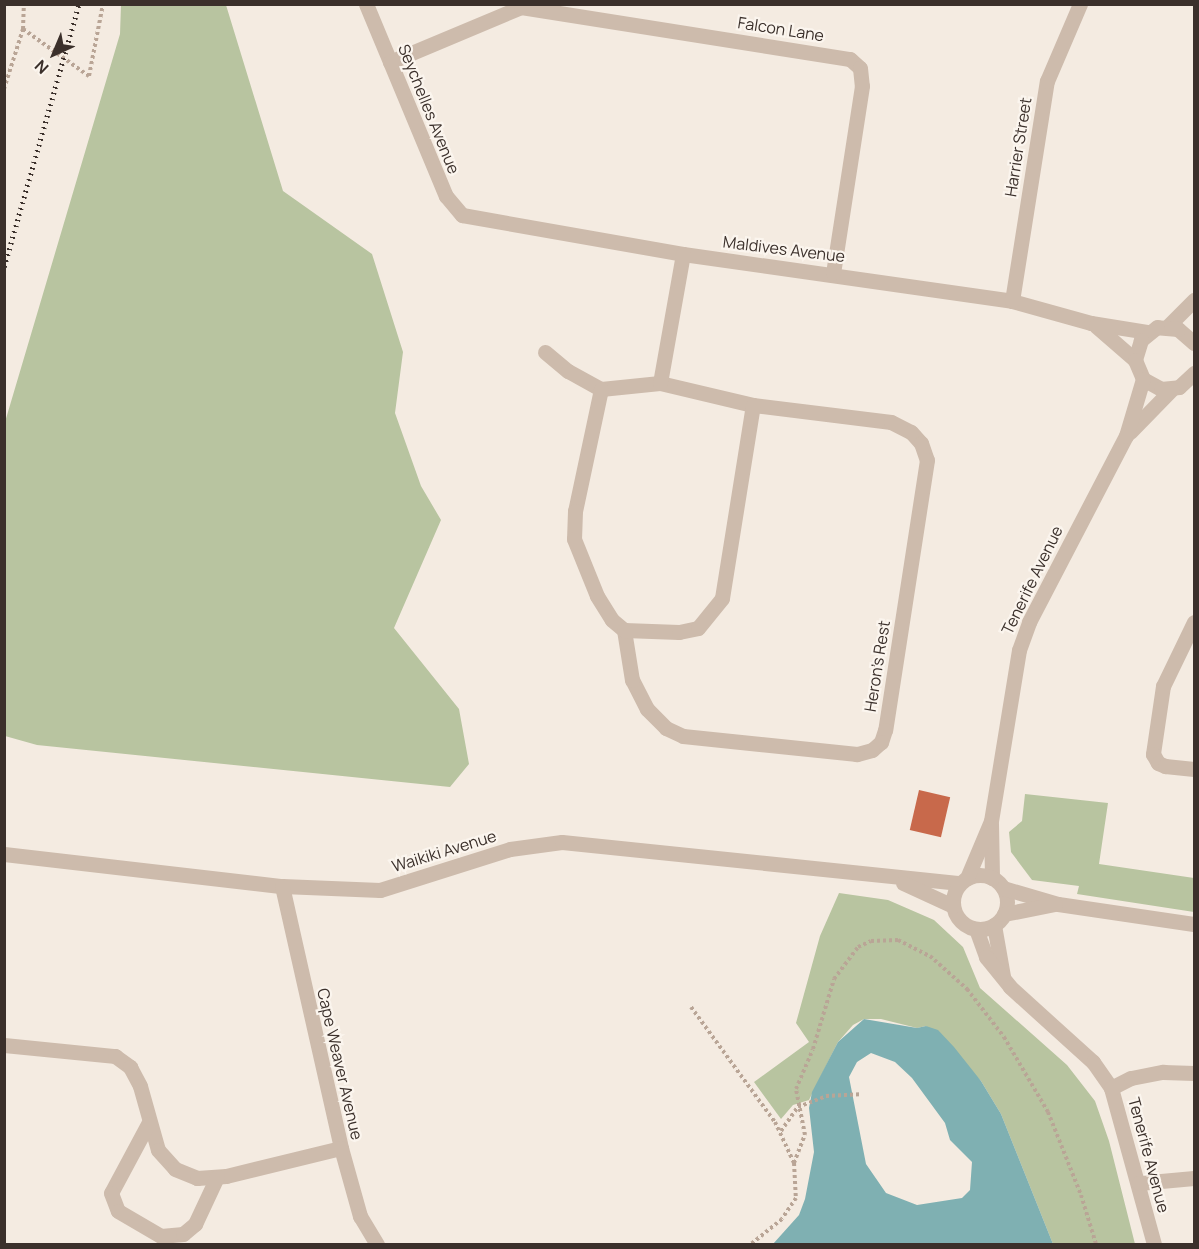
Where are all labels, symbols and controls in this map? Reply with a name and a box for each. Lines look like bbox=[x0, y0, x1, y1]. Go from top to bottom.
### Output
street label: Falcon Lane bbox=[737, 13, 825, 45]
north arrow bbox=[24, 24, 84, 84]
street label: Seychelles Avenue bbox=[394, 41, 464, 177]
text: N bbox=[30, 55, 53, 79]
street label: Harrier Street bbox=[1001, 96, 1035, 198]
street label: Maldives Avenue bbox=[722, 232, 846, 266]
street label: Tenerife Avenue bbox=[997, 523, 1067, 637]
street label: Heron's Rest bbox=[860, 619, 894, 713]
street label: Waikiki Avenue bbox=[389, 826, 499, 876]
street label: Cape Weaver Avenue bbox=[313, 986, 367, 1142]
street label: Tenerife Avenue bbox=[1124, 1095, 1174, 1215]

